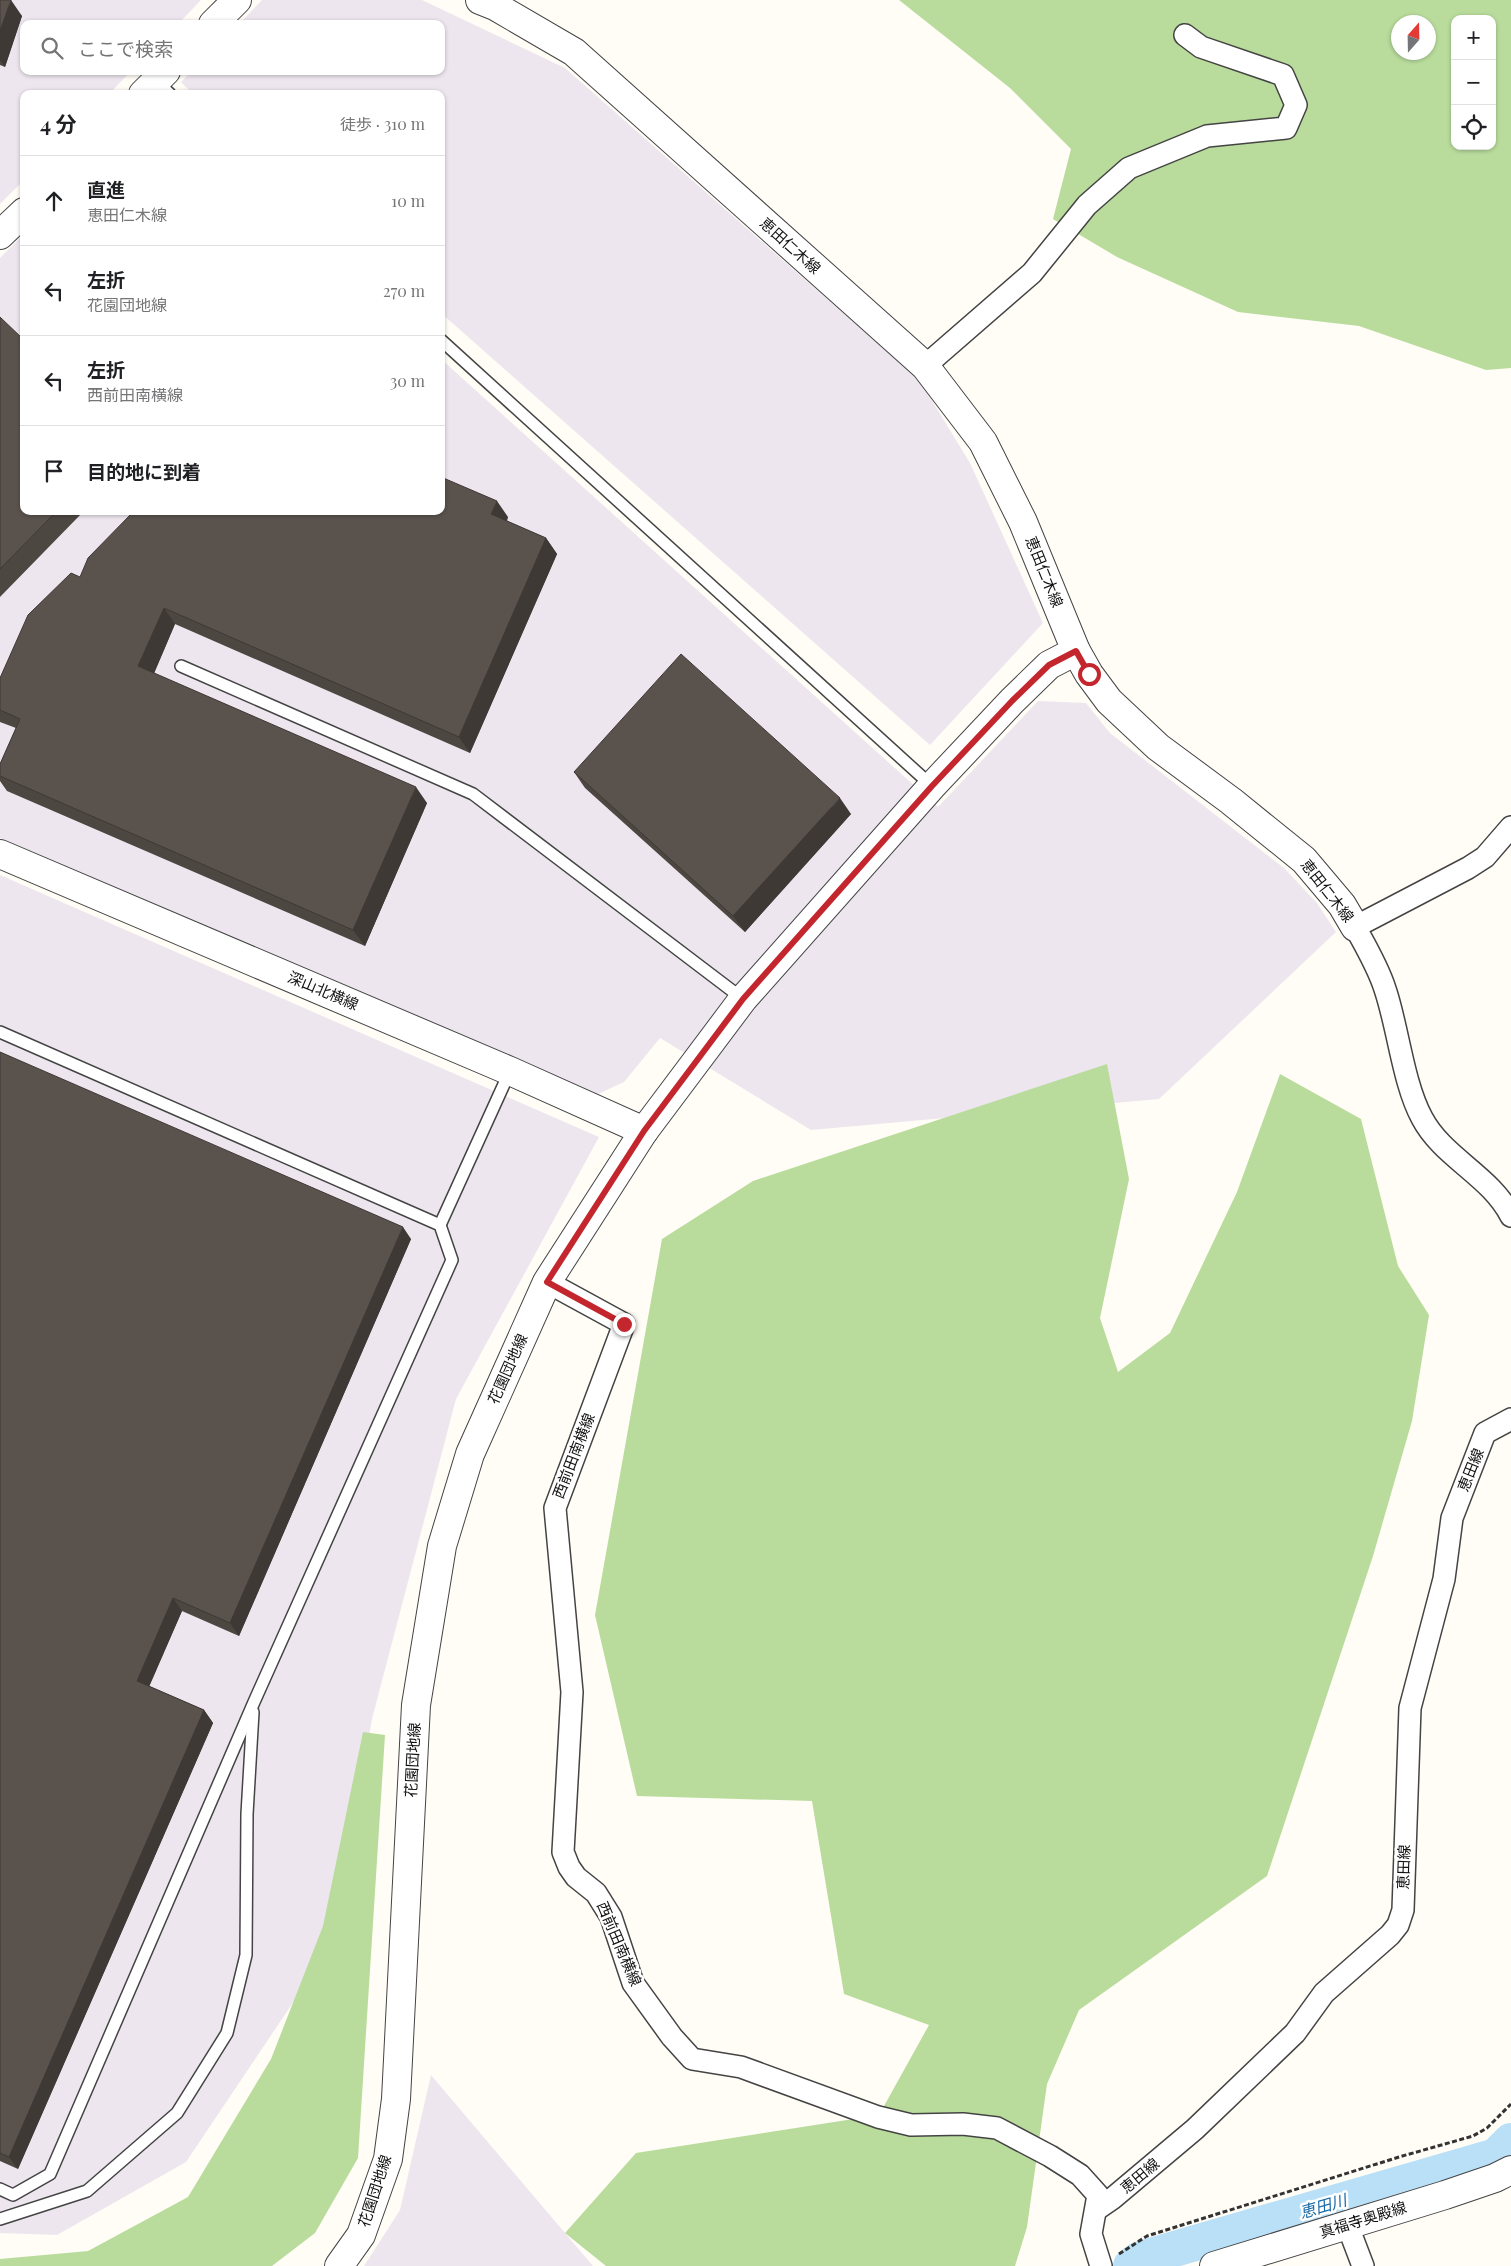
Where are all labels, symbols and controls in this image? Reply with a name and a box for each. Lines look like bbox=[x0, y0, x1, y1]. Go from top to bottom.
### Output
north arrow bbox=[1391, 15, 1436, 60]
map controls bbox=[1451, 15, 1496, 150]
button: + bbox=[1451, 15, 1496, 60]
search box bbox=[20, 20, 445, 75]
icon: search bbox=[38, 34, 66, 62]
text: ここで検索 bbox=[78, 35, 173, 61]
button: − bbox=[1451, 60, 1496, 105]
button: locate bbox=[1451, 105, 1496, 150]
text: 4 分 bbox=[40, 109, 77, 137]
text: 徒歩 · 310 m bbox=[340, 113, 425, 134]
text: 直進 bbox=[87, 176, 125, 202]
icon: ahead bbox=[40, 187, 68, 215]
text: 10 m bbox=[391, 190, 425, 211]
text: 恵田仁木線 bbox=[87, 204, 167, 225]
street label: 恵田仁木線 bbox=[756, 213, 825, 278]
text: 左折 bbox=[87, 266, 125, 292]
icon: left bbox=[40, 277, 68, 305]
text: 270 m bbox=[383, 280, 425, 301]
text: 花園団地線 bbox=[87, 294, 167, 315]
text: 左折 bbox=[87, 356, 125, 382]
icon: left bbox=[40, 367, 68, 395]
text: 30 m bbox=[390, 370, 425, 391]
text: 西前田南横線 bbox=[87, 384, 183, 405]
icon: arrive bbox=[40, 457, 68, 485]
text: 目的地に到着 bbox=[87, 458, 201, 484]
street label: 恵田仁木線 bbox=[1022, 533, 1068, 610]
route start bbox=[1078, 663, 1101, 686]
street label: 恵田仁木線 bbox=[1297, 855, 1359, 926]
street label: 深山北横線 bbox=[285, 966, 362, 1014]
route end bbox=[613, 1313, 636, 1336]
street label: 花園団地線 bbox=[483, 1330, 531, 1407]
street label: 西前田南横線 bbox=[548, 1410, 599, 1501]
street label: 恵田線 bbox=[1452, 1445, 1488, 1494]
street label: 花園団地線 bbox=[400, 1722, 424, 1798]
street label: 恵田線 bbox=[1392, 1844, 1414, 1890]
street label: 西前田南横線 bbox=[593, 1898, 647, 1989]
street label: 花園団地線 bbox=[353, 2152, 395, 2229]
street label: 恵田線 bbox=[1116, 2153, 1163, 2197]
water label: 恵田川 bbox=[1297, 2188, 1351, 2222]
street label: 真福寺奥殿線 bbox=[1317, 2196, 1409, 2242]

